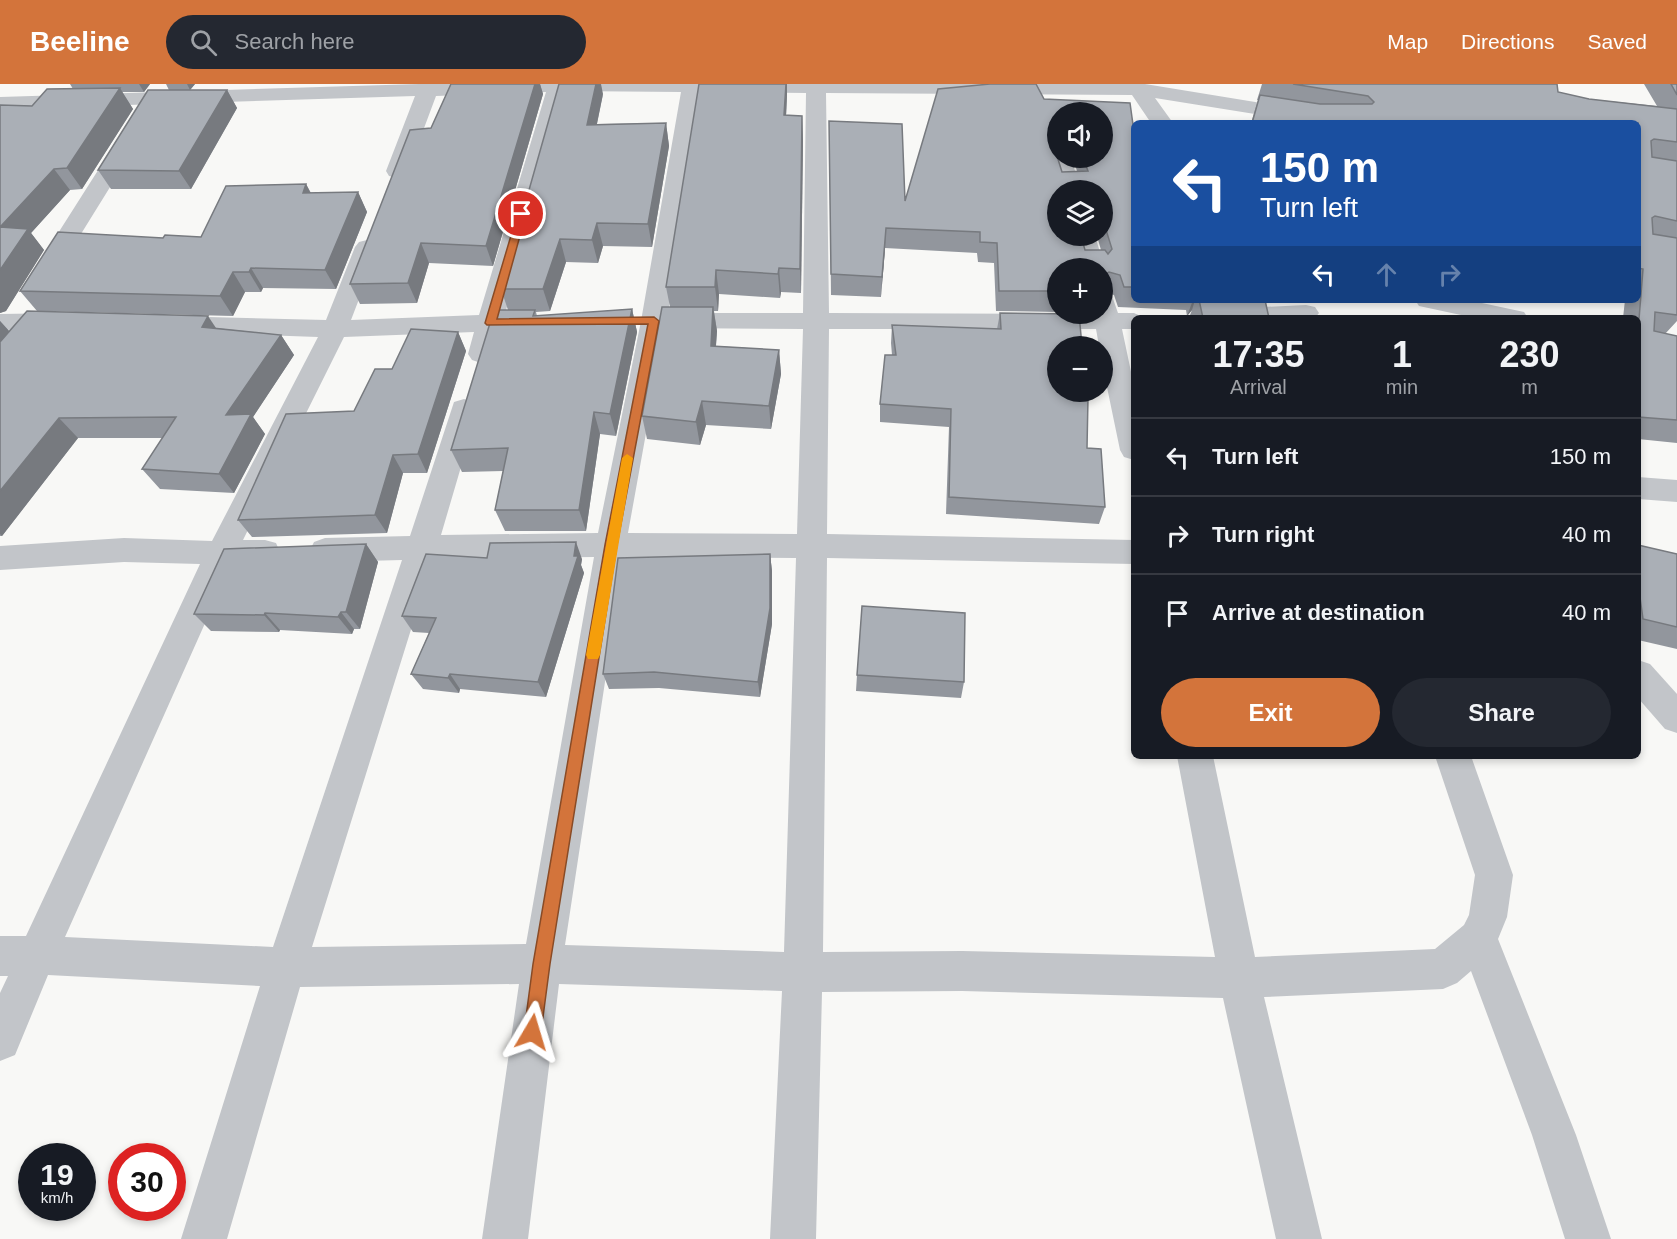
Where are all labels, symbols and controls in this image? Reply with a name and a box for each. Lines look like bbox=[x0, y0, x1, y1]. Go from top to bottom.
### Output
search box bbox=[166, 15, 586, 69]
text: Beeline bbox=[30, 26, 130, 57]
icon: search bbox=[187, 26, 220, 59]
text: Search here bbox=[235, 29, 354, 54]
text: Map bbox=[1387, 30, 1428, 53]
text: Directions bbox=[1461, 30, 1554, 53]
text: Saved bbox=[1587, 30, 1647, 53]
map controls bbox=[1047, 102, 1113, 402]
button: sound bbox=[1047, 102, 1113, 168]
icon: left bbox=[1161, 144, 1239, 222]
text: 150 m bbox=[1260, 144, 1379, 191]
button: layers bbox=[1047, 180, 1113, 246]
pin bbox=[495, 188, 546, 239]
text: Turn left bbox=[1260, 193, 1358, 223]
icon: arrive bbox=[504, 197, 537, 230]
button: + bbox=[1047, 258, 1113, 324]
icon: left bbox=[1307, 258, 1340, 291]
icon: ahead bbox=[1370, 258, 1403, 291]
icon: right bbox=[1433, 258, 1466, 291]
text: 17:35 bbox=[1212, 334, 1304, 375]
text: 1 bbox=[1392, 334, 1412, 375]
text: 230 bbox=[1499, 334, 1560, 375]
button: − bbox=[1047, 336, 1113, 402]
text: Arrival bbox=[1230, 376, 1287, 398]
text: min bbox=[1386, 376, 1418, 398]
text: m bbox=[1521, 376, 1538, 398]
icon: left bbox=[1161, 441, 1194, 474]
text: Turn left bbox=[1212, 444, 1298, 469]
text: 150 m bbox=[1550, 444, 1611, 469]
icon: right bbox=[1161, 519, 1194, 552]
text: Turn right bbox=[1212, 522, 1314, 547]
text: 40 m bbox=[1562, 522, 1611, 547]
icon: arrive bbox=[1161, 597, 1194, 630]
text: Arrive at destination bbox=[1212, 600, 1425, 625]
text: 40 m bbox=[1562, 600, 1611, 625]
button: Exit bbox=[1161, 678, 1380, 747]
button: Share bbox=[1392, 678, 1611, 747]
position arrow bbox=[500, 1000, 564, 1064]
speed limit sign: 30 bbox=[108, 1143, 186, 1221]
text: 19 bbox=[40, 1158, 74, 1191]
text: km/h bbox=[41, 1189, 73, 1206]

